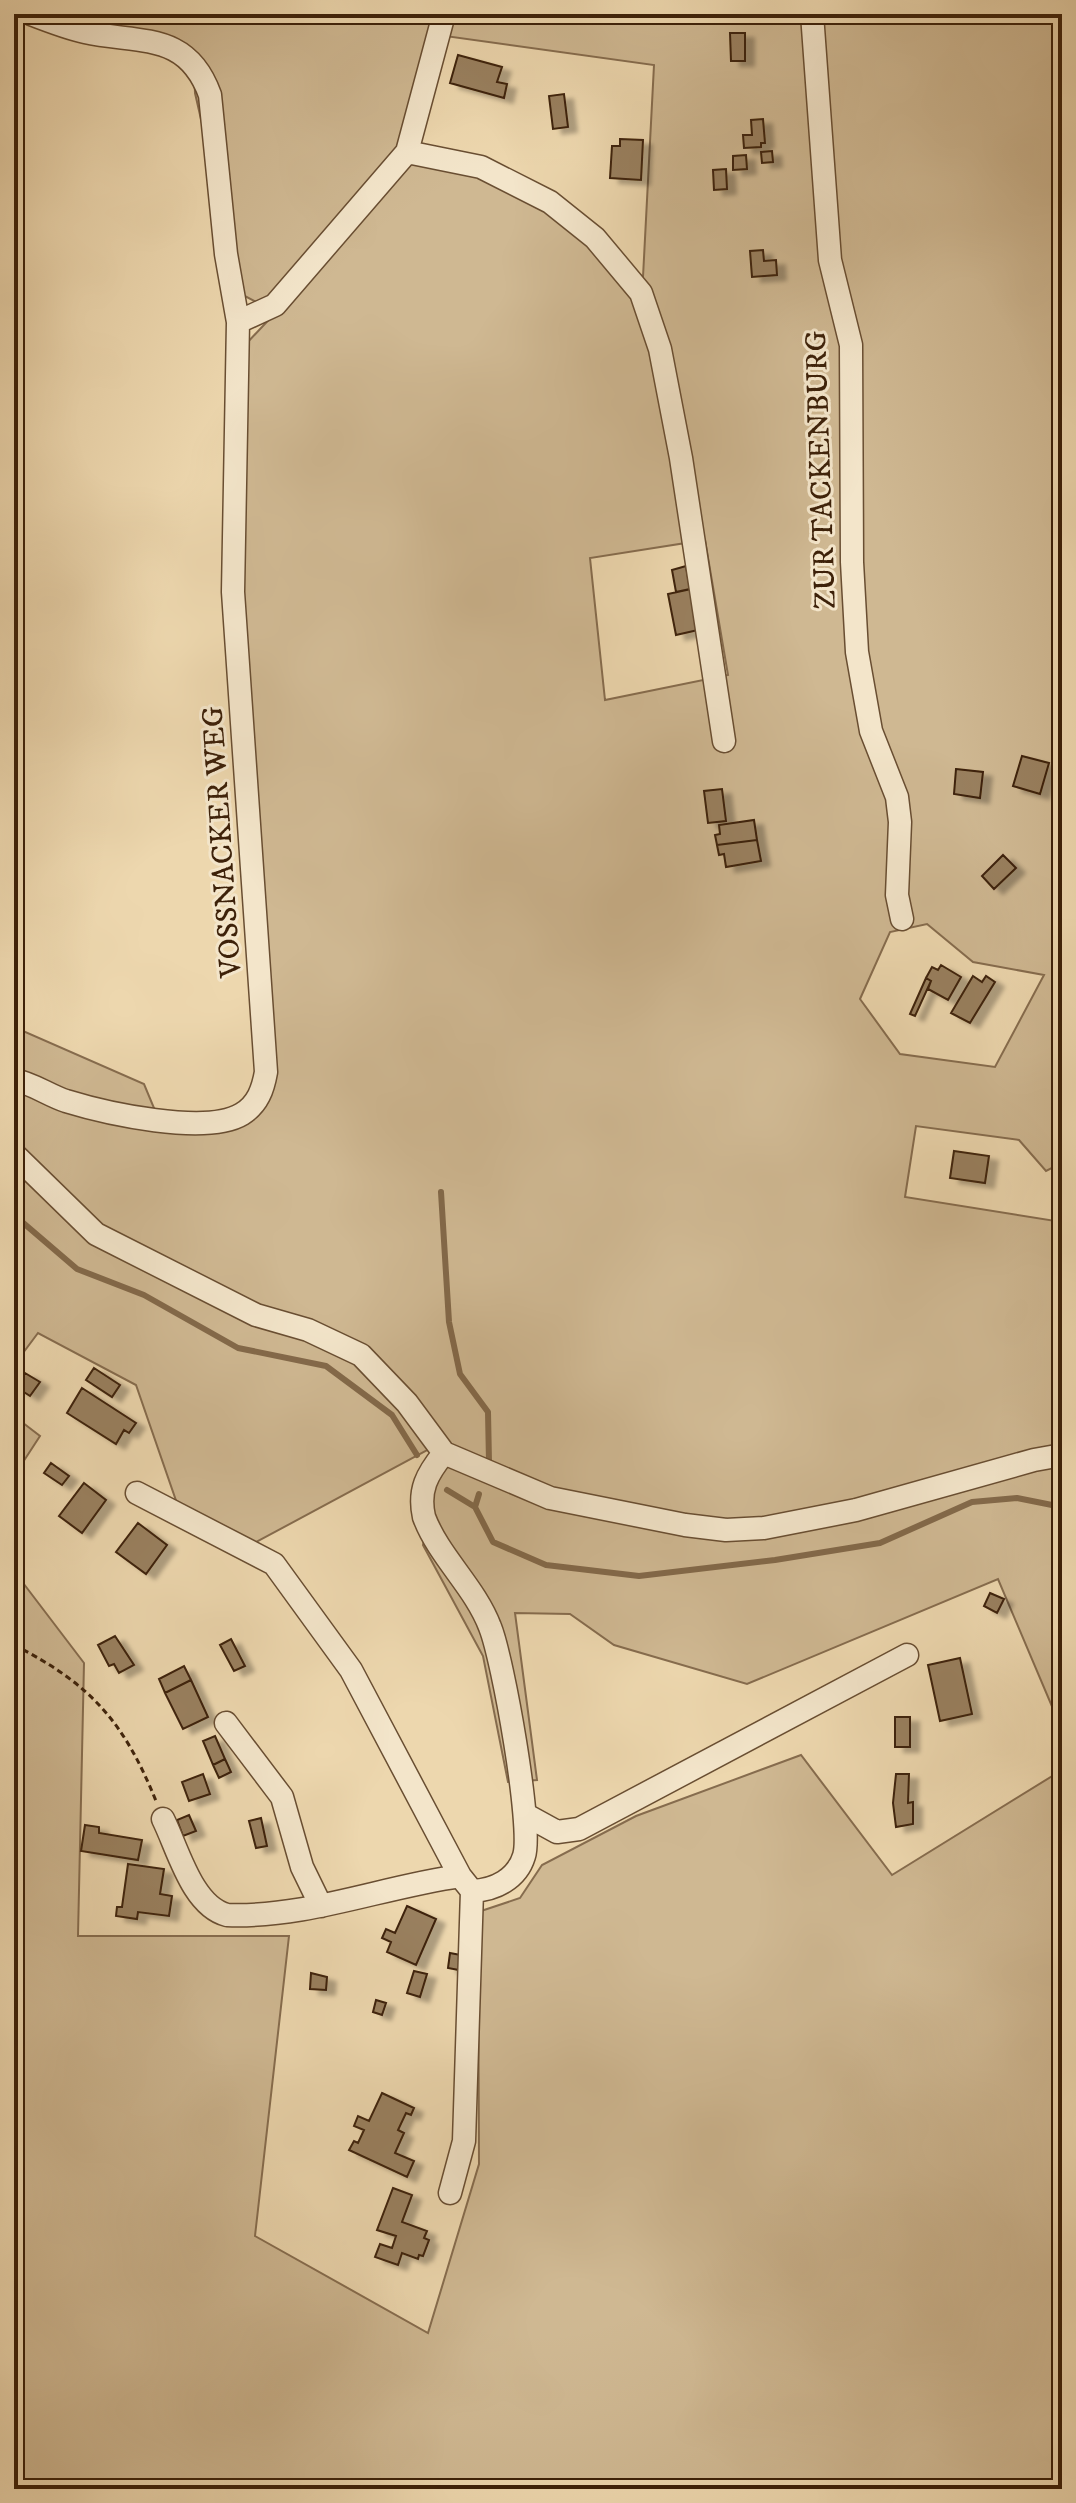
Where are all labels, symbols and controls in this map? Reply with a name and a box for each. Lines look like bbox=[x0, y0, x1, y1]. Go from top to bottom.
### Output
street label: ZUR TACKENBURG bbox=[798, 330, 845, 610]
street label: VOSSNACKER WEG bbox=[195, 705, 251, 980]

